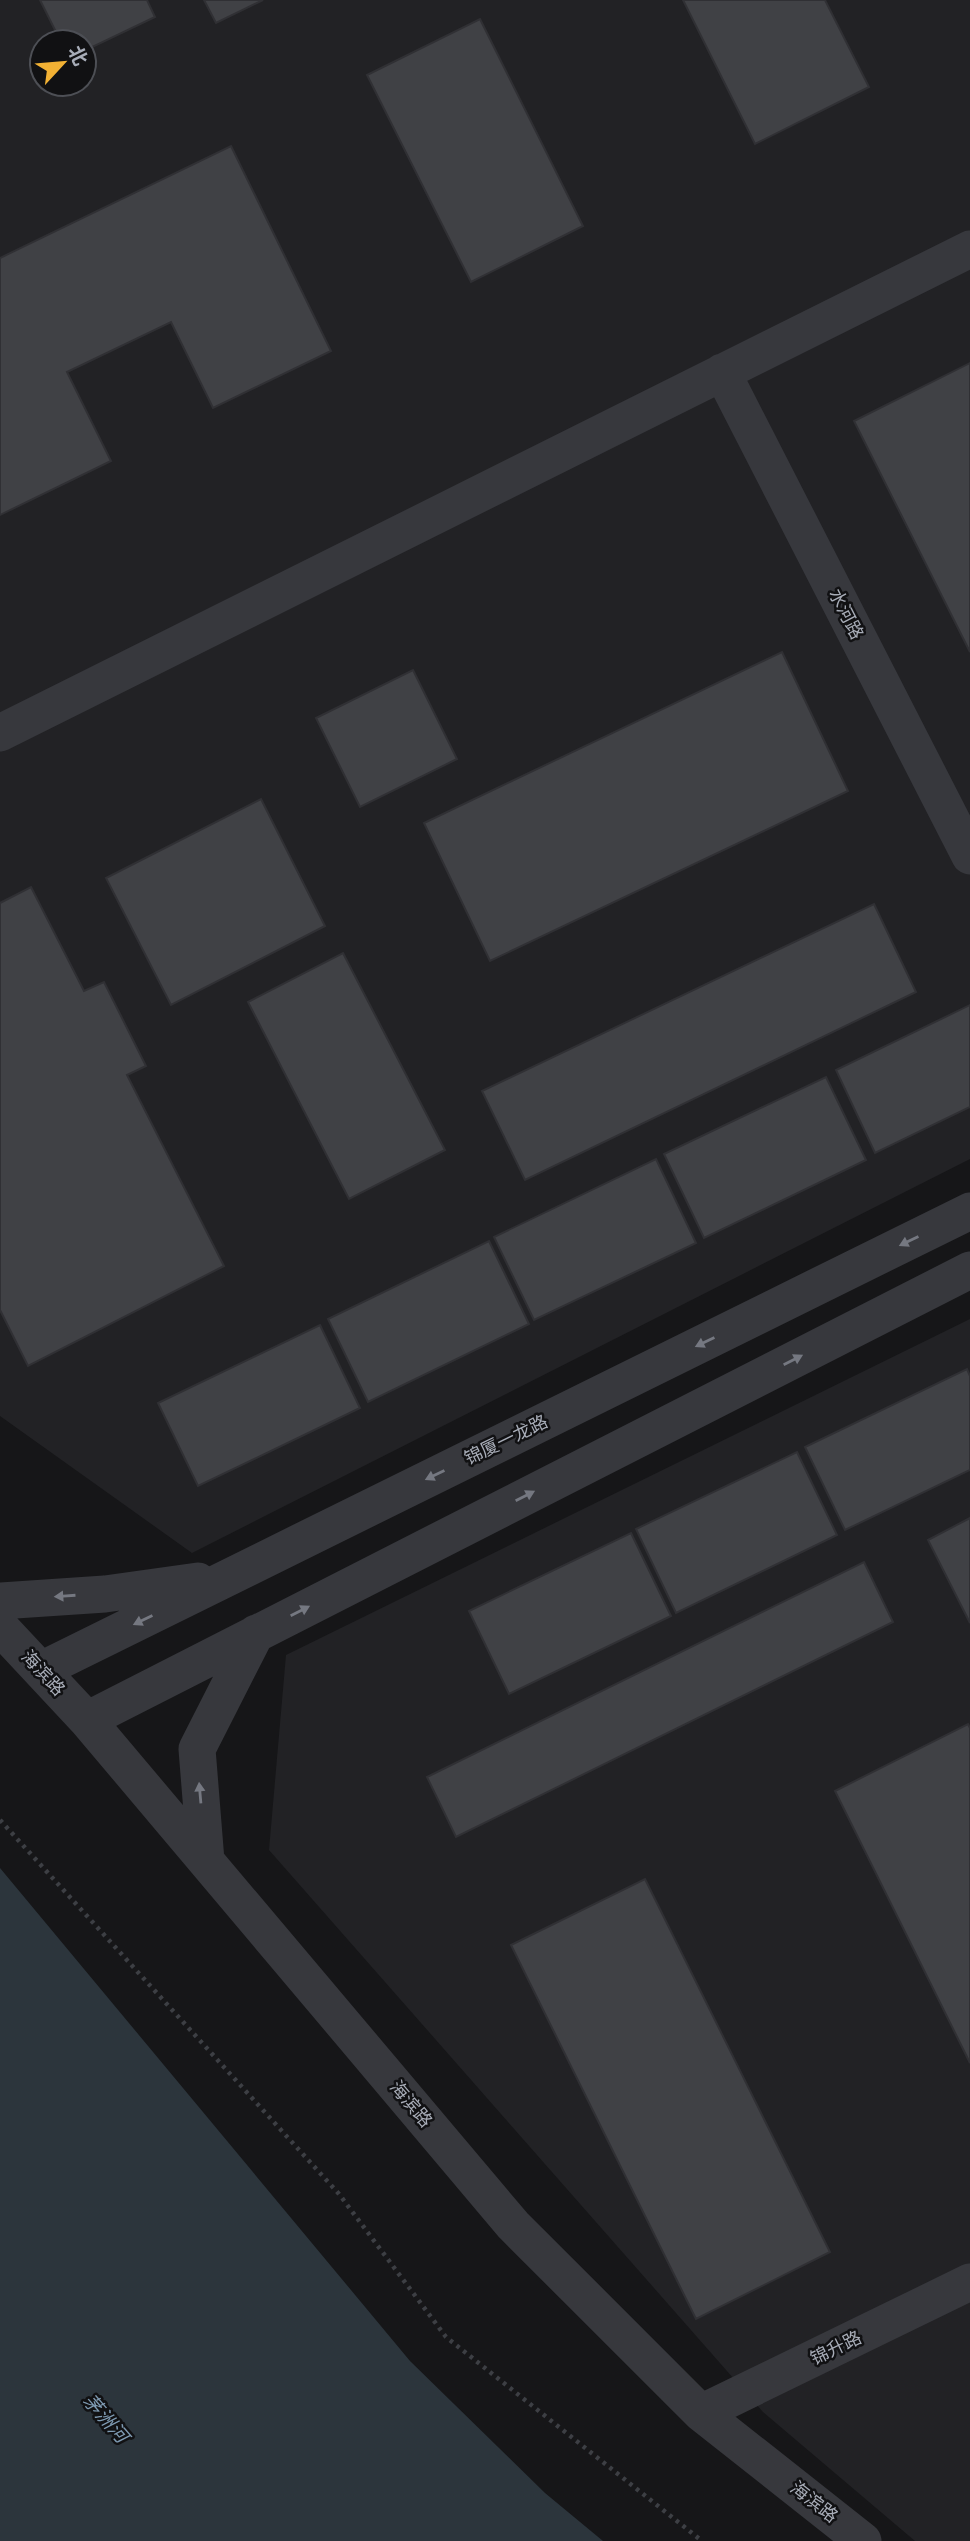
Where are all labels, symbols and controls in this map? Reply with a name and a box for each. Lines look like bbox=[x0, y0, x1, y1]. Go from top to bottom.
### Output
north arrow bbox=[28, 28, 98, 98]
text: 北 bbox=[63, 42, 93, 69]
street label: 水河路 bbox=[824, 584, 869, 643]
one-way arrow bbox=[899, 1235, 919, 1246]
one-way arrow bbox=[695, 1336, 715, 1347]
one-way arrow bbox=[783, 1354, 803, 1366]
street label: 锦厦一龙路 bbox=[460, 1409, 551, 1470]
one-way arrow bbox=[425, 1470, 445, 1481]
one-way arrow bbox=[515, 1491, 535, 1502]
one-way arrow bbox=[54, 1591, 76, 1602]
one-way arrow bbox=[290, 1605, 310, 1616]
one-way arrow bbox=[133, 1614, 153, 1625]
street label: 海滨路 bbox=[17, 1645, 70, 1700]
one-way arrow bbox=[194, 1781, 205, 1803]
street label: 海滨路 bbox=[385, 2076, 438, 2132]
street label: 锦升路 bbox=[806, 2325, 865, 2370]
water label: 茅洲河 bbox=[78, 2389, 136, 2450]
street label: 海滨路 bbox=[786, 2476, 843, 2527]

